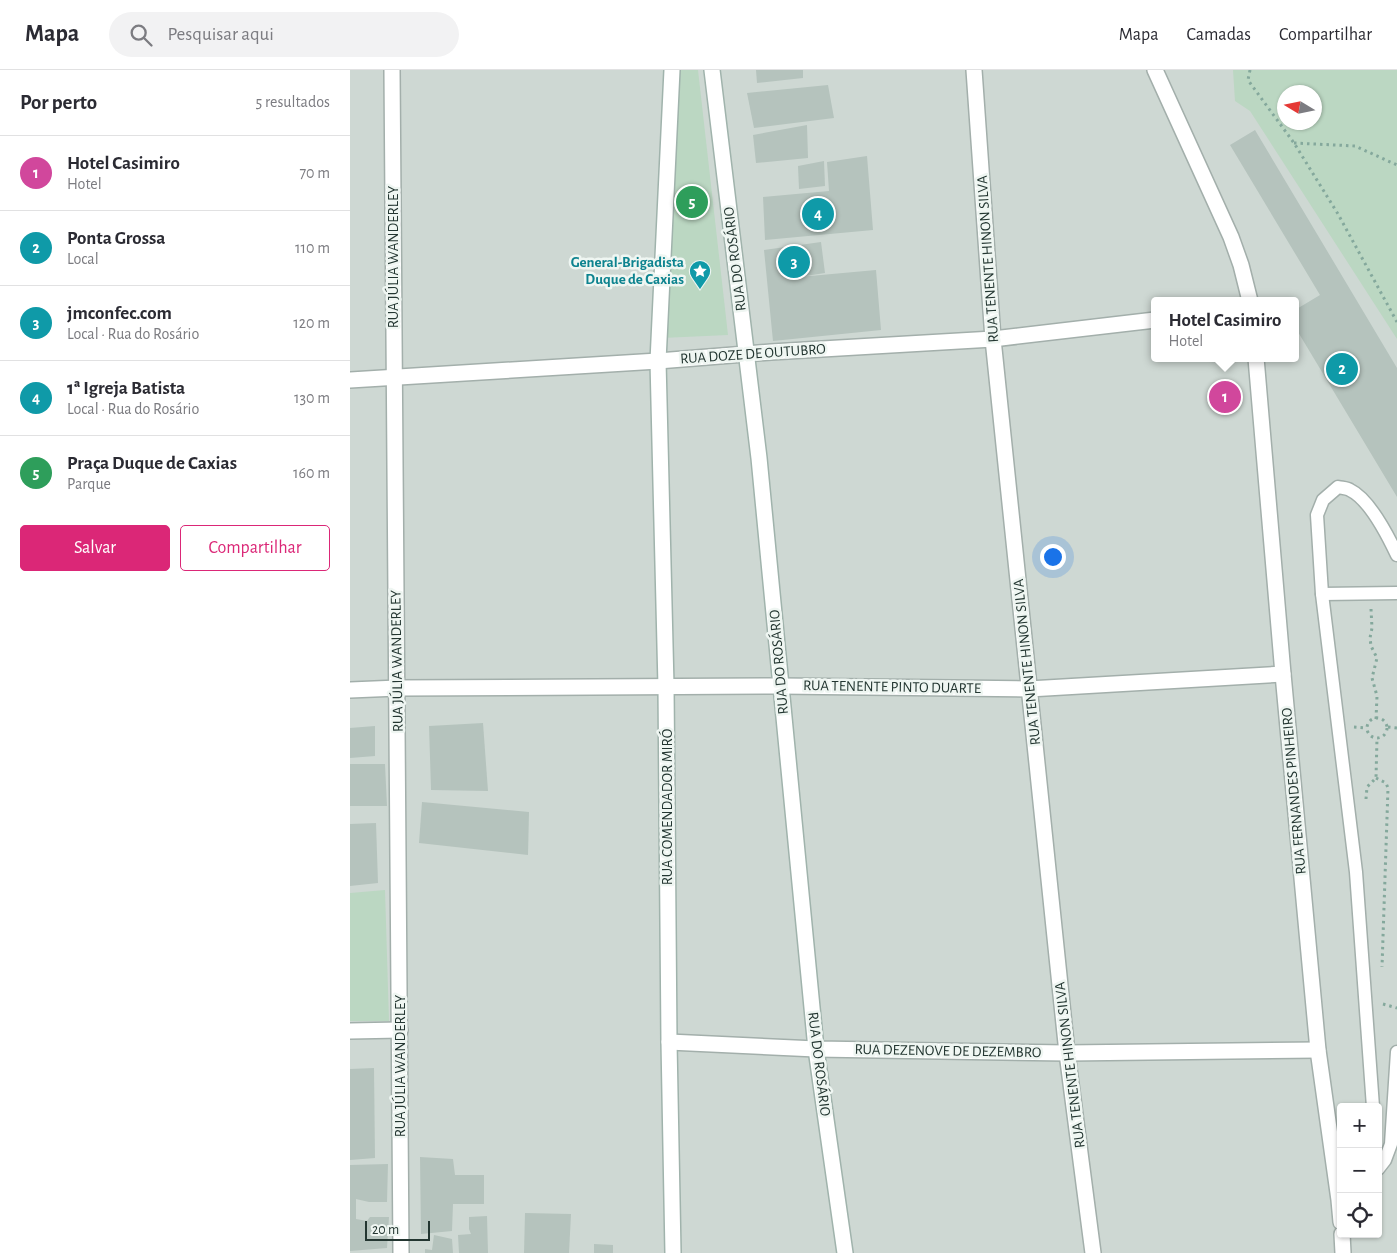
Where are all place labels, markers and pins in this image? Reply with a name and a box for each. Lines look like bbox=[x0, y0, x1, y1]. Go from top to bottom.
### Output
pin: 5 bbox=[676, 183, 708, 221]
pin: 4 bbox=[802, 195, 834, 233]
pin: 3 bbox=[778, 243, 810, 281]
place label: General-Brigadista Duque de Caxias bbox=[571, 255, 684, 287]
place icon: General-Brigadista Duque de Caxias bbox=[688, 259, 712, 290]
pin: 2 bbox=[1326, 350, 1358, 388]
pin: 1 bbox=[1209, 378, 1241, 416]

